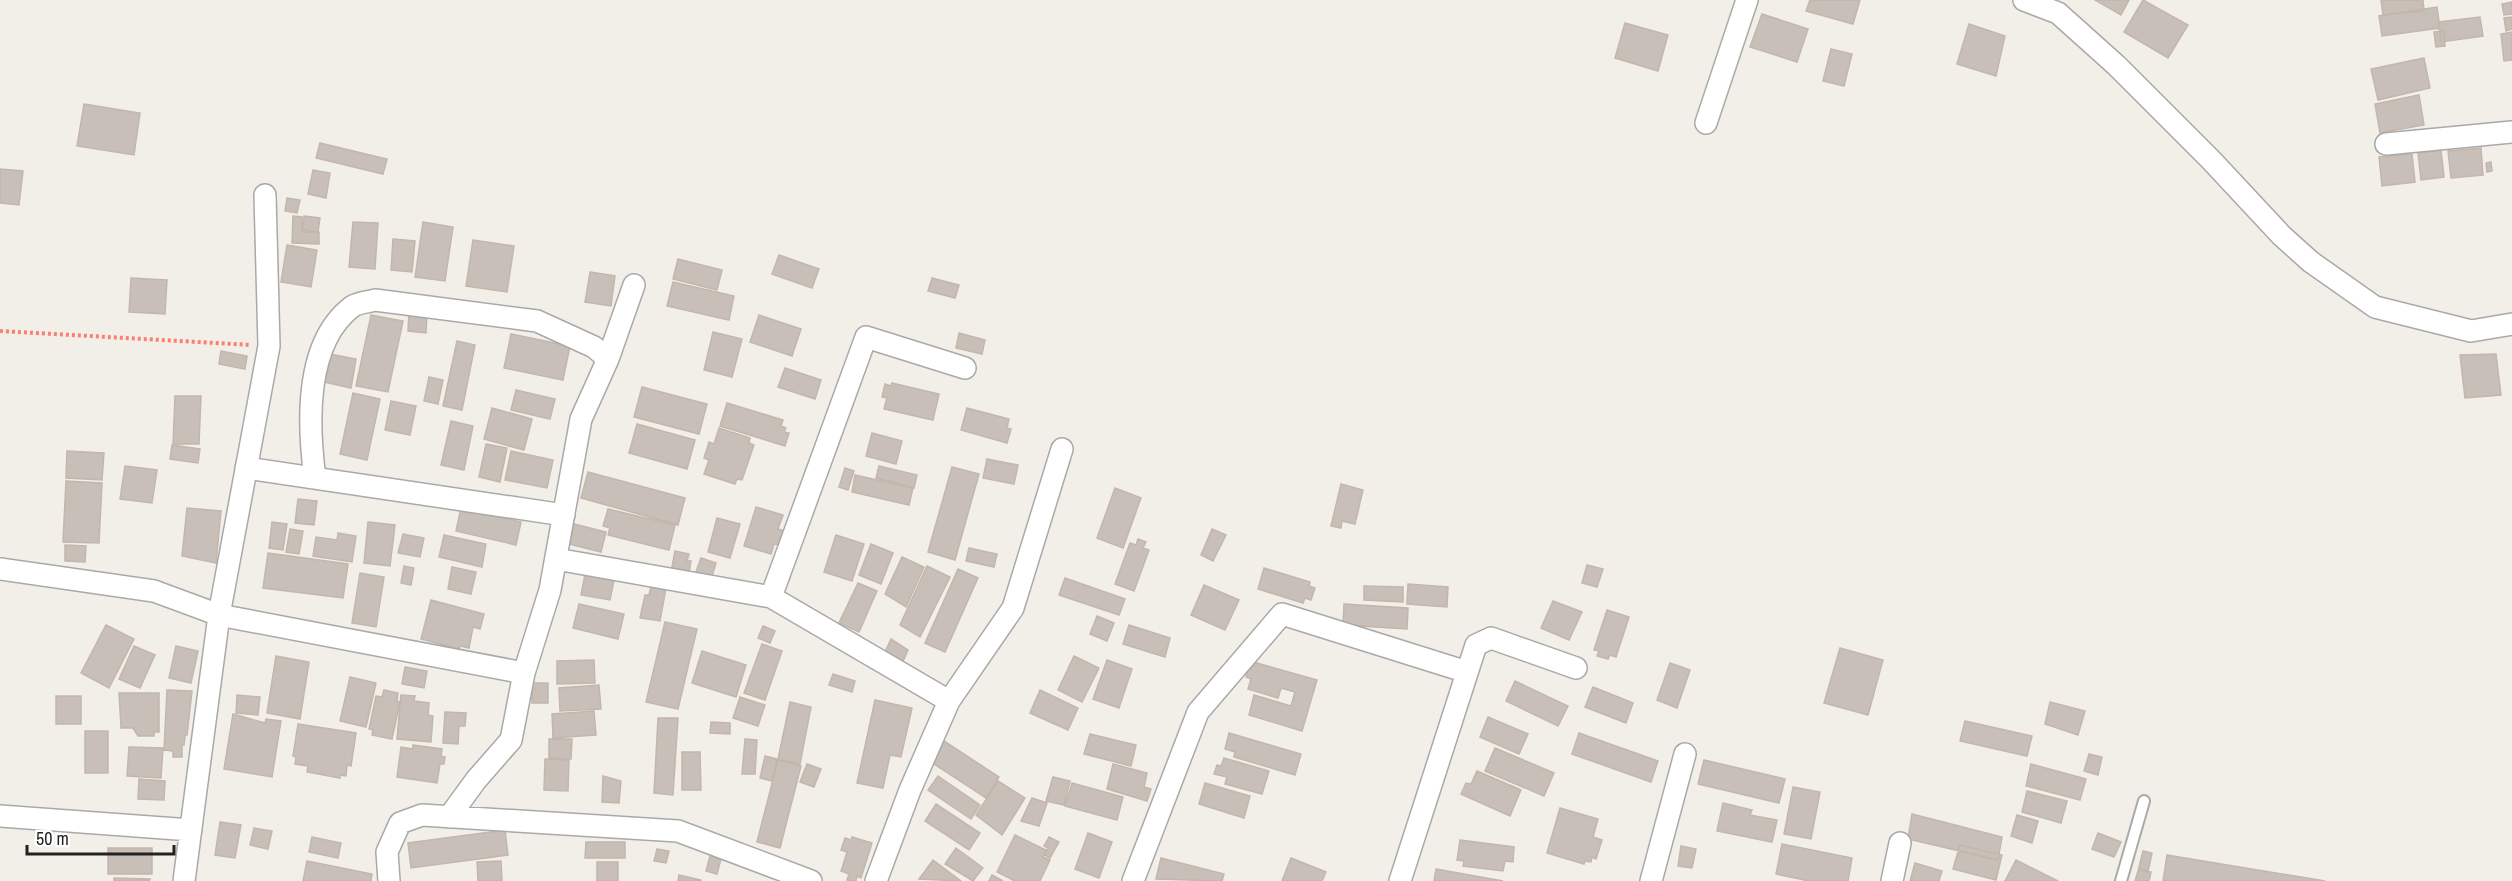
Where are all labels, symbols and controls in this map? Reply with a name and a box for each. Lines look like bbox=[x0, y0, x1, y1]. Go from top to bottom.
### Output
scale bar bbox=[27, 818, 174, 856]
text: 50 m bbox=[36, 826, 69, 851]

